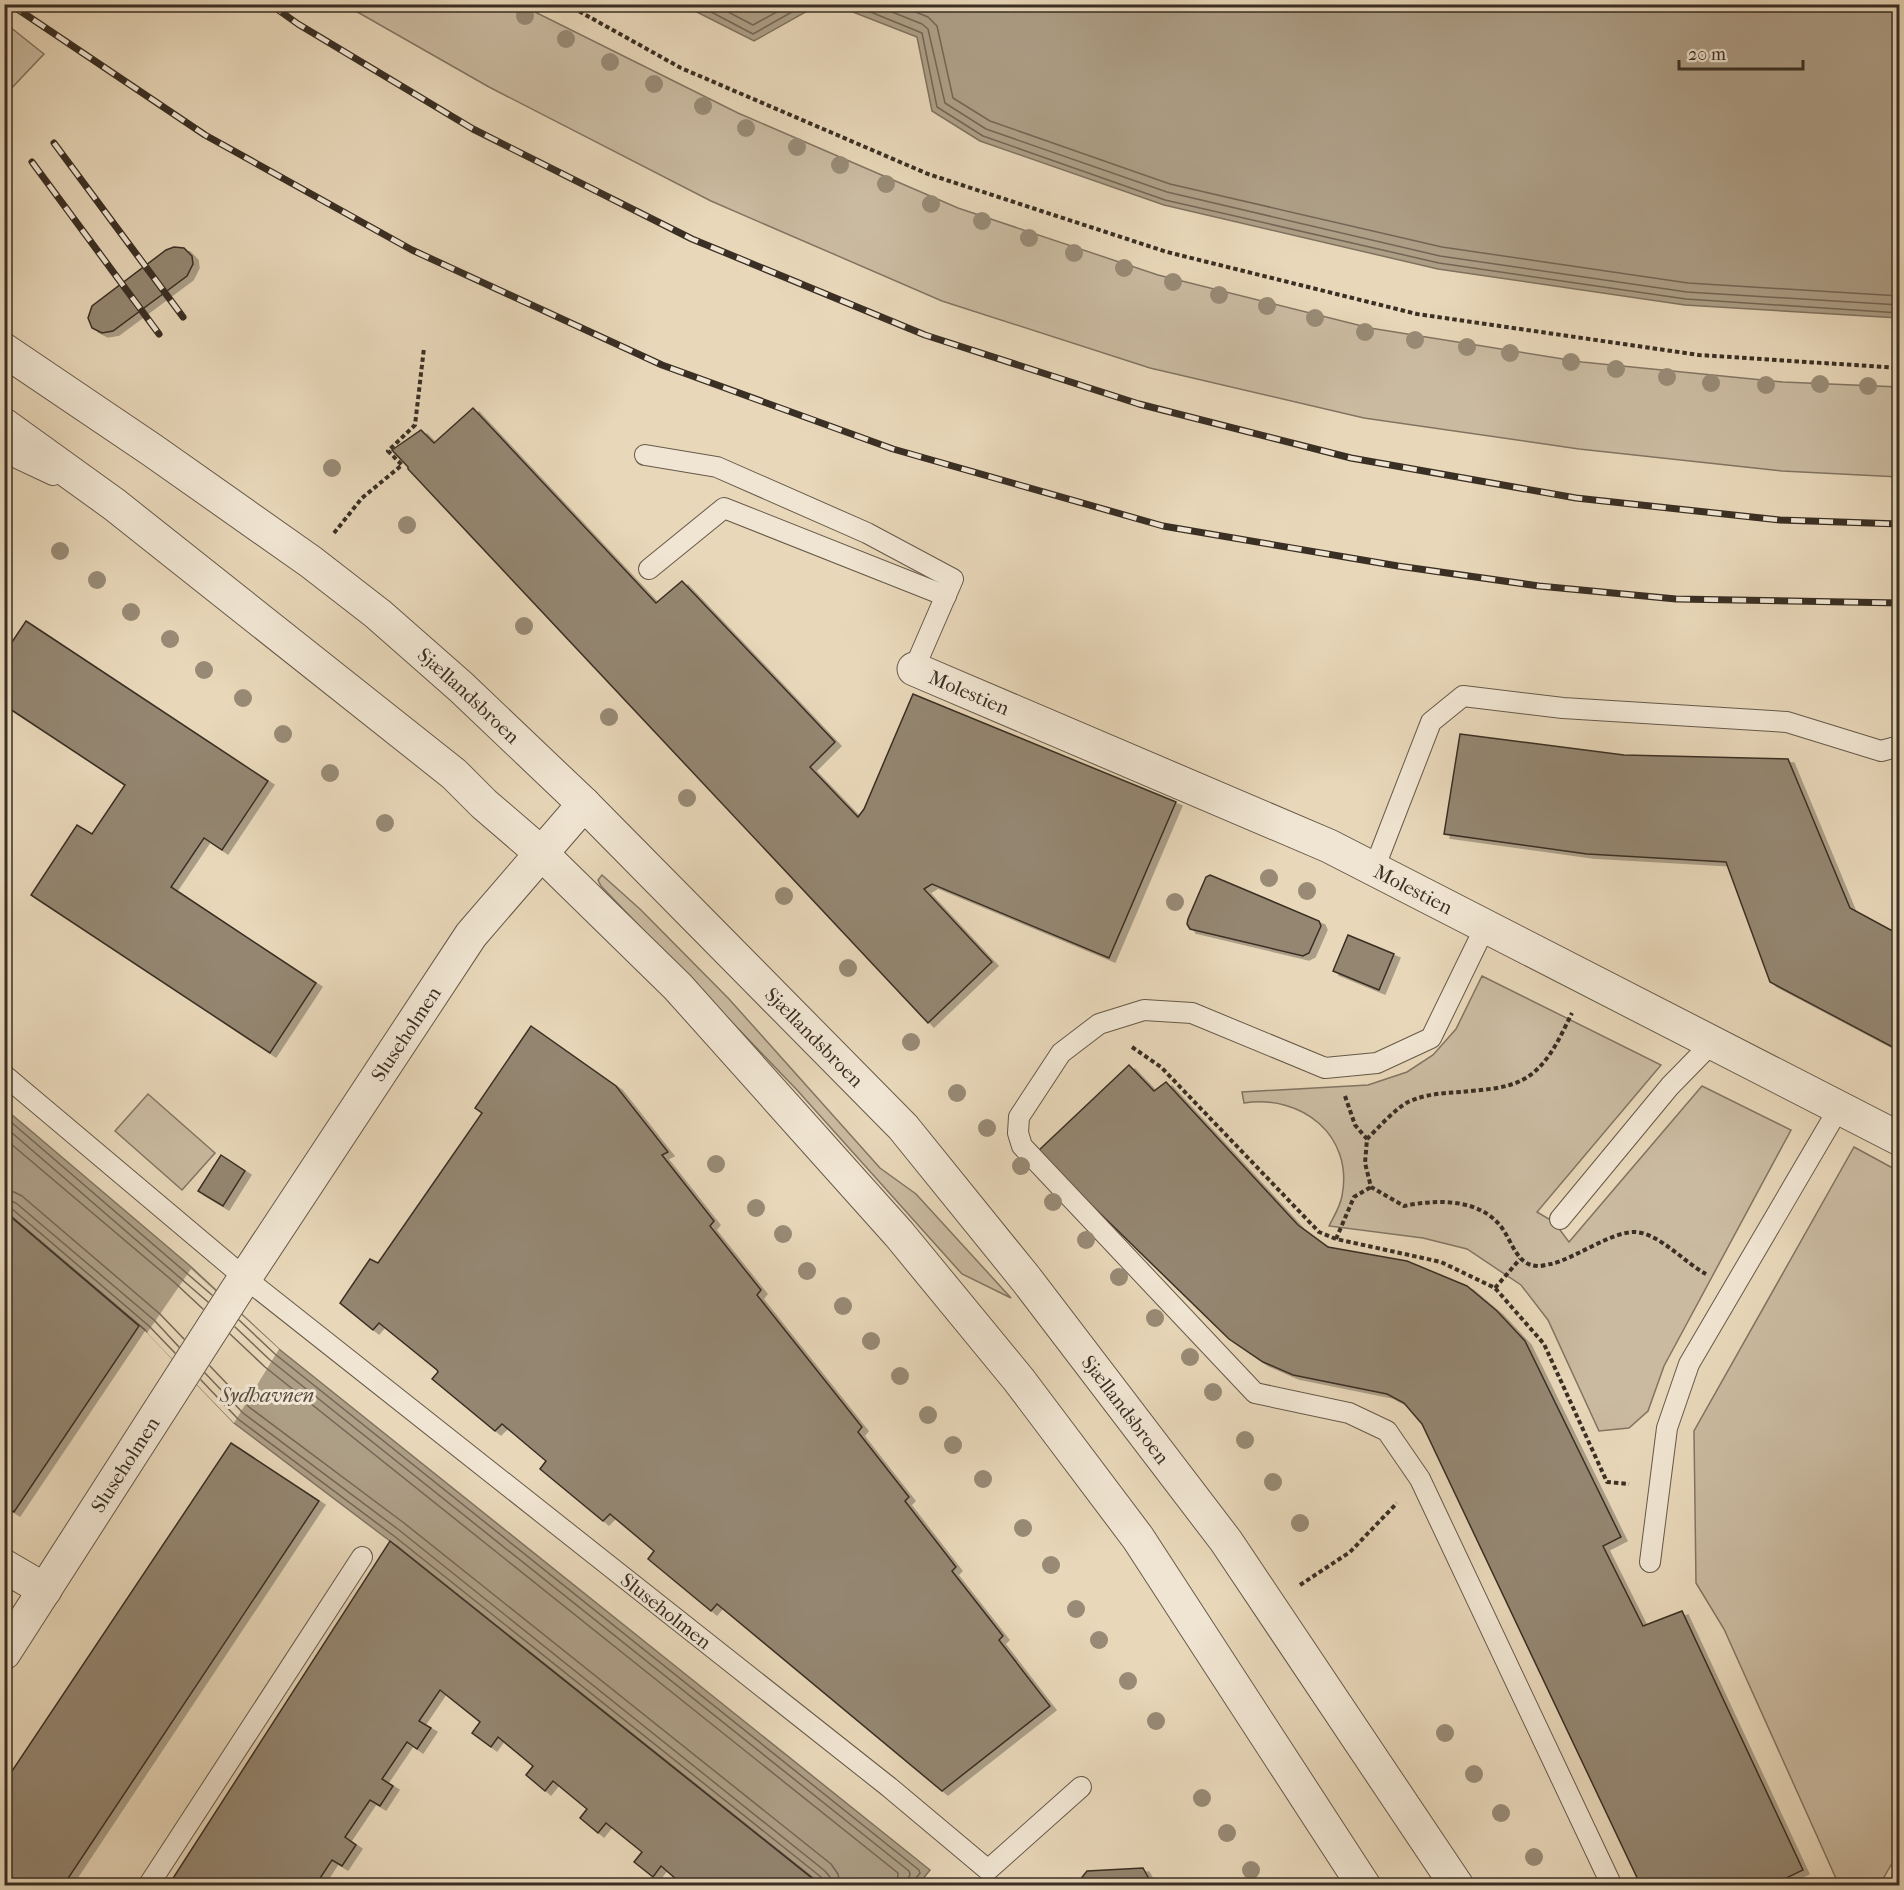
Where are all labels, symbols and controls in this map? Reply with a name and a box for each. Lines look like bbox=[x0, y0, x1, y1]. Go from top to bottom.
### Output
scale bar bbox=[1679, 33, 1804, 71]
text: 20 m bbox=[1688, 44, 1726, 65]
street label: Sjællandsbroen bbox=[413, 643, 525, 748]
street label: Molestien bbox=[926, 665, 1013, 720]
street label: Molestien bbox=[1370, 860, 1457, 919]
street label: Sluseholmen bbox=[366, 982, 446, 1086]
street label: Sjællandsbroen bbox=[760, 983, 869, 1092]
street label: Sjællandsbroen bbox=[1077, 1351, 1175, 1469]
water label: Sydhavnen bbox=[219, 1383, 315, 1407]
street label: Sluseholmen bbox=[86, 1412, 164, 1517]
street label: Sluseholmen bbox=[616, 1568, 716, 1654]

